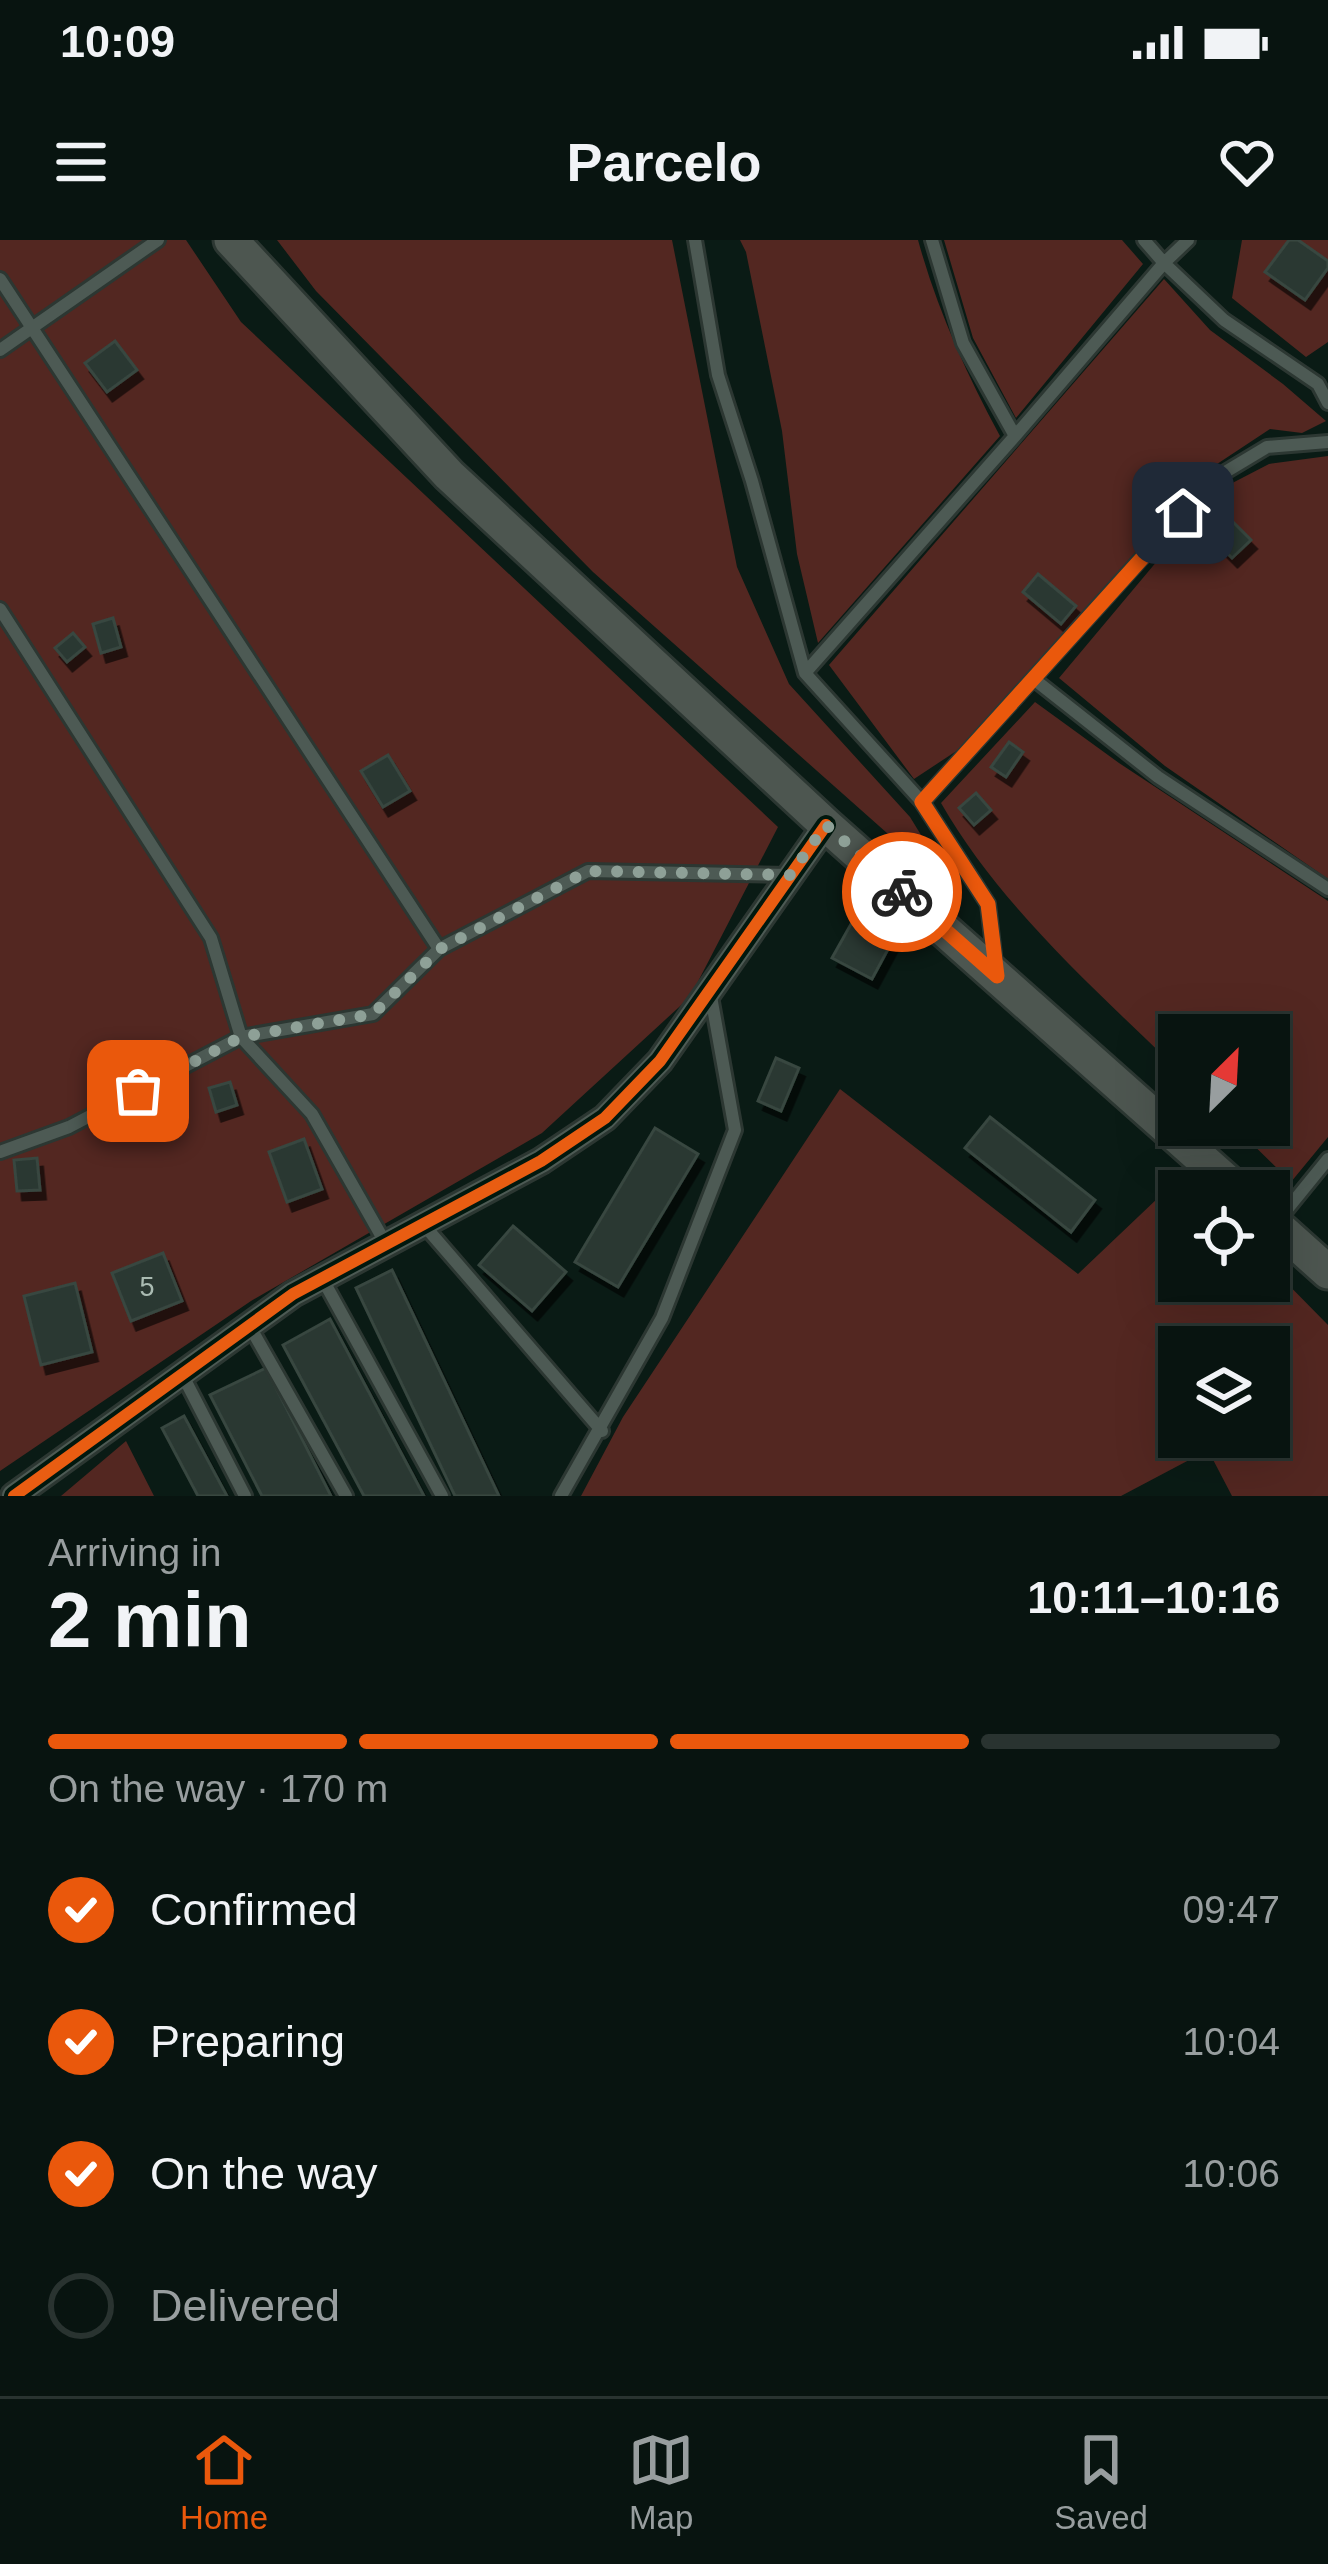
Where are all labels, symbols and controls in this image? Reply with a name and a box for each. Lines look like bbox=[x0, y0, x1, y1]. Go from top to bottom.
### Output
text: 10:09 bbox=[60, 16, 175, 67]
icon: menu bbox=[48, 129, 114, 195]
icon: heart bbox=[1214, 129, 1280, 195]
text: Parcelo bbox=[566, 132, 762, 192]
pin bbox=[1132, 462, 1234, 564]
icon: home bbox=[1150, 480, 1216, 546]
courier bbox=[842, 832, 962, 952]
icon: bike bbox=[869, 859, 935, 925]
north arrow bbox=[1158, 1014, 1290, 1146]
map controls bbox=[1158, 1014, 1290, 1458]
pin bbox=[87, 1040, 189, 1142]
icon: bag bbox=[105, 1058, 171, 1124]
button: locate bbox=[1158, 1170, 1290, 1302]
house number: 5 bbox=[139, 1272, 155, 1302]
button: layers bbox=[1158, 1326, 1290, 1458]
text: Arriving in bbox=[48, 1531, 221, 1574]
text: 10:11–10:16 bbox=[1027, 1572, 1280, 1623]
text: 2 min bbox=[48, 1576, 252, 1664]
text: On the way · 170 m bbox=[48, 1767, 388, 1810]
icon: check bbox=[48, 1877, 114, 1943]
text: Confirmed bbox=[150, 1884, 358, 1935]
text: 09:47 bbox=[1182, 1888, 1280, 1931]
icon: check bbox=[48, 2009, 114, 2075]
text: Preparing bbox=[150, 2016, 345, 2067]
text: 10:04 bbox=[1182, 2020, 1280, 2063]
icon: check bbox=[48, 2141, 114, 2207]
text: On the way bbox=[150, 2148, 378, 2199]
text: 10:06 bbox=[1182, 2152, 1280, 2195]
text: Delivered bbox=[150, 2280, 340, 2331]
tab: Home bbox=[180, 2427, 268, 2537]
tab: Map bbox=[628, 2427, 694, 2537]
tab: Saved bbox=[1054, 2427, 1148, 2537]

